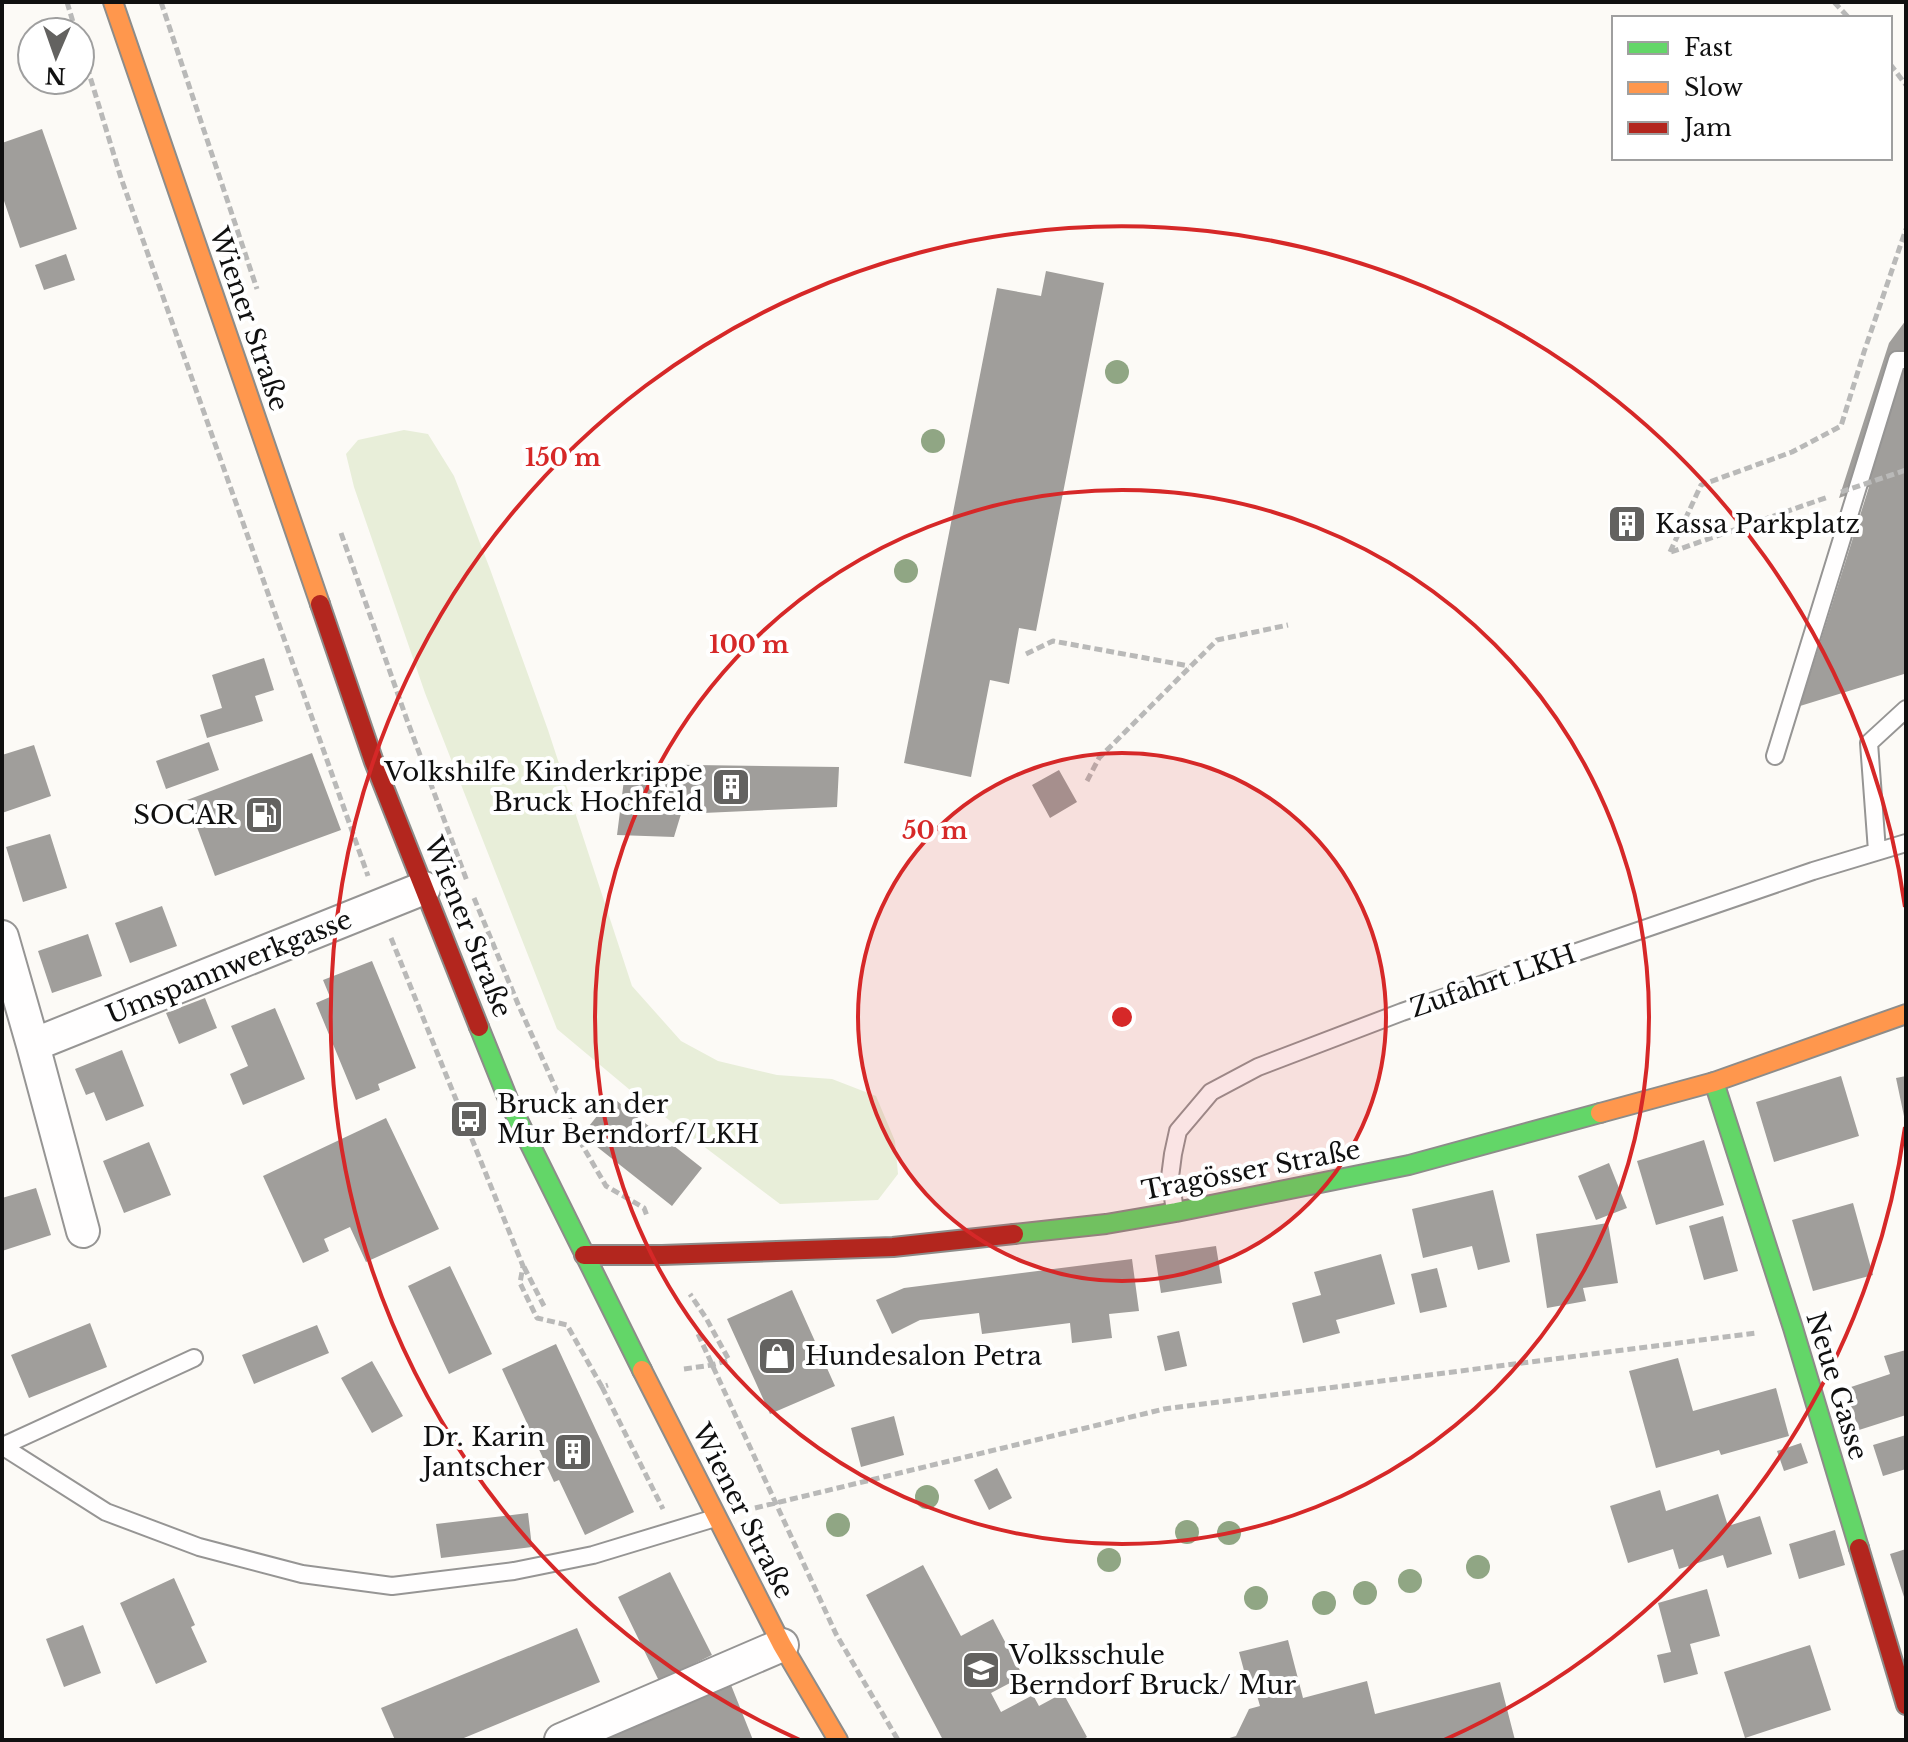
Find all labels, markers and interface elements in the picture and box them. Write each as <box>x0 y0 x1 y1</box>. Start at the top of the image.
north arrow <box>16 16 96 96</box>
legend <box>1612 16 1892 160</box>
text: Fast <box>1684 33 1732 62</box>
text: N <box>44 62 66 89</box>
text: Slow <box>1684 73 1743 102</box>
text: Jam <box>1681 113 1732 142</box>
street label: Wiener Straße <box>202 222 295 415</box>
text: 150 m <box>525 443 601 472</box>
building icon: Kassa Parkplatz <box>1606 503 1648 545</box>
place label: Kassa Parkplatz <box>1655 508 1860 540</box>
text: 100 m <box>709 630 789 659</box>
place label: Volkshilfe Kinderkrippe Bruck Hochfeld <box>383 756 703 818</box>
building icon: Volkshilfe Kinderkrippe Bruck Hochfeld <box>710 766 752 808</box>
fuel station icon: SOCAR <box>243 794 285 836</box>
place label: SOCAR <box>133 799 238 831</box>
text: 50 m <box>902 816 968 845</box>
street label: Wiener Straße <box>417 831 519 1022</box>
street label: Umspannwerkgasse <box>102 903 356 1031</box>
street label: Zufahrt LKH <box>1406 938 1580 1024</box>
centre of rings <box>1108 1003 1136 1031</box>
place label: Bruck an der Mur Berndorf/LKH <box>497 1088 759 1150</box>
bus stop icon: Bruck an der Mur Berndorf/LKH <box>448 1098 490 1140</box>
street label: Tragösser Straße <box>1139 1133 1363 1207</box>
street label: Neue Gasse <box>1799 1308 1875 1464</box>
shop icon: Hundesalon Petra <box>756 1335 798 1377</box>
place label: Hundesalon Petra <box>805 1340 1043 1372</box>
street label: Wiener Straße <box>685 1417 801 1604</box>
place label: Dr. Karin Jantscher <box>420 1421 546 1483</box>
building icon: Dr. Karin Jantscher <box>552 1431 594 1473</box>
place label: Volksschule Berndorf Bruck/ Mur <box>1008 1639 1297 1701</box>
school or university icon: Volksschule Berndorf Bruck/ Mur <box>960 1649 1002 1691</box>

